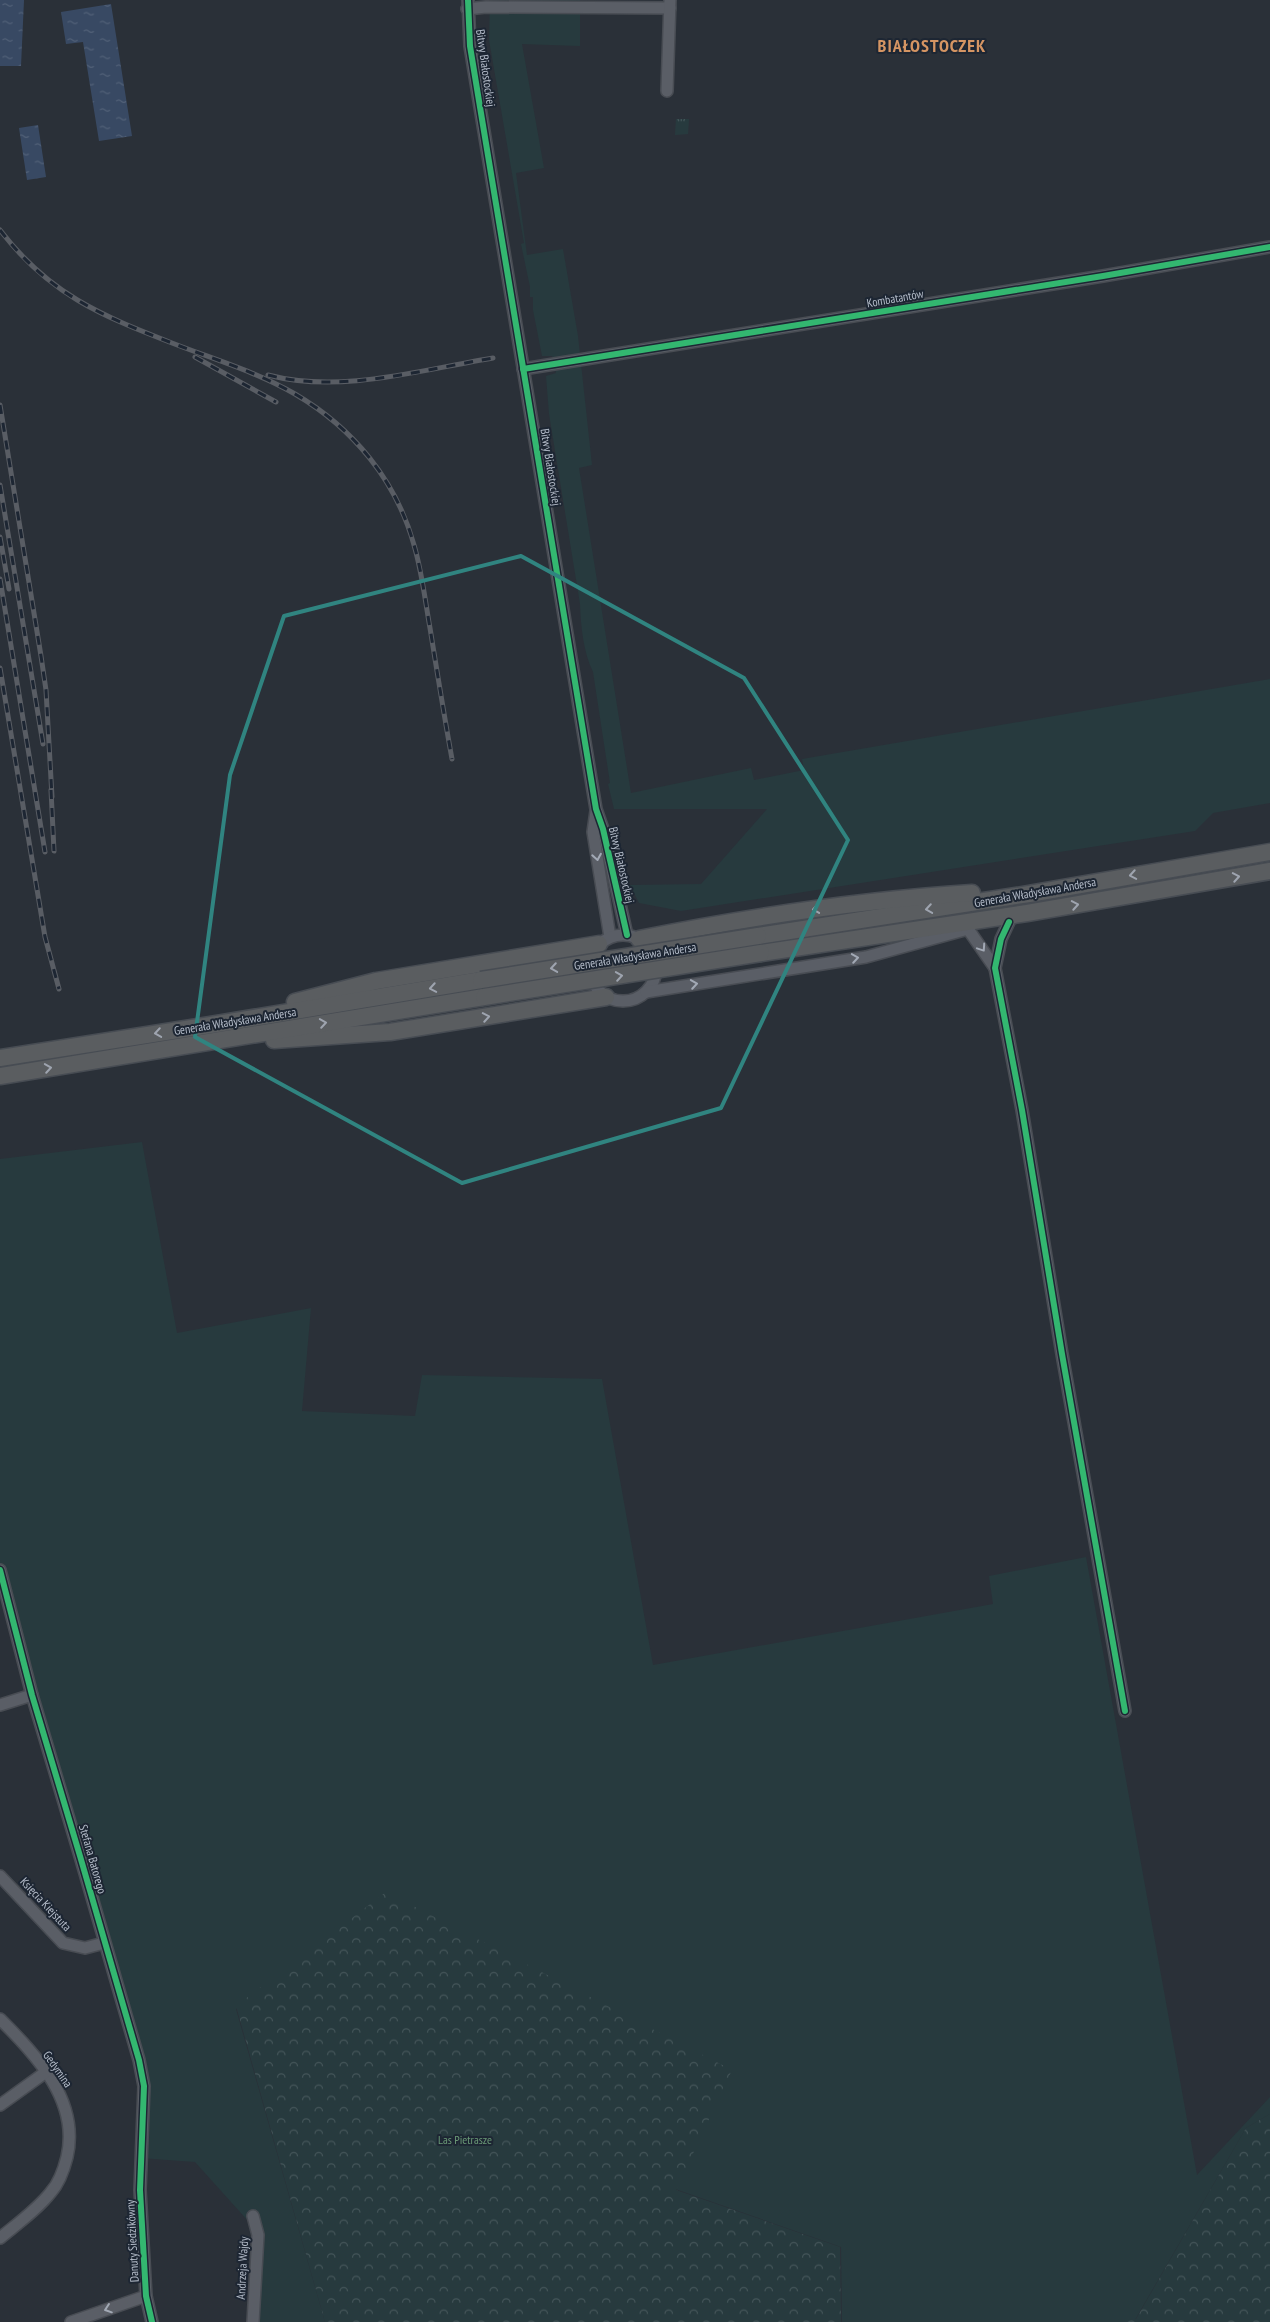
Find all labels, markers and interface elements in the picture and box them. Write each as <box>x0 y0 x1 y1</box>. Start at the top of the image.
street label: Bitwy Białostockiej <box>473 28 499 108</box>
district label: BIAŁOSTOCZEK <box>878 34 986 57</box>
street label: Kombatantów <box>866 285 925 310</box>
street label: Bitwy Białostockiej <box>537 427 565 507</box>
street label: Bitwy Białostockiej <box>606 825 638 905</box>
one-way arrow <box>592 853 602 862</box>
one-way arrow <box>1129 869 1138 880</box>
one-way arrow <box>1231 873 1240 883</box>
street label: Generała Władysława Andersa <box>973 874 1097 910</box>
one-way arrow <box>1071 901 1080 911</box>
one-way arrow <box>812 904 820 914</box>
one-way arrow <box>925 904 934 914</box>
street label: Generała Władysława Andersa <box>573 939 697 973</box>
one-way arrow <box>976 943 985 952</box>
one-way arrow <box>850 954 859 964</box>
one-way arrow <box>550 963 559 973</box>
one-way arrow <box>615 971 623 981</box>
one-way arrow <box>691 979 699 990</box>
one-way arrow <box>428 983 437 993</box>
street label: Generała Władysława Andersa <box>173 1004 297 1038</box>
one-way arrow <box>482 1013 491 1023</box>
one-way arrow <box>318 1018 327 1028</box>
one-way arrow <box>154 1028 162 1038</box>
one-way arrow <box>45 1063 53 1074</box>
street label: Stefana Batorego <box>76 1823 110 1895</box>
street label: Księcia Kiejstuta <box>17 1874 75 1934</box>
street label: Gedymina <box>40 2048 76 2090</box>
park label: Las Pietrasze <box>438 2132 492 2147</box>
street label: Danuty Siedzikówny <box>122 2199 142 2283</box>
street label: Andrzeja Wajdy <box>233 2236 251 2300</box>
one-way arrow <box>105 2303 113 2313</box>

